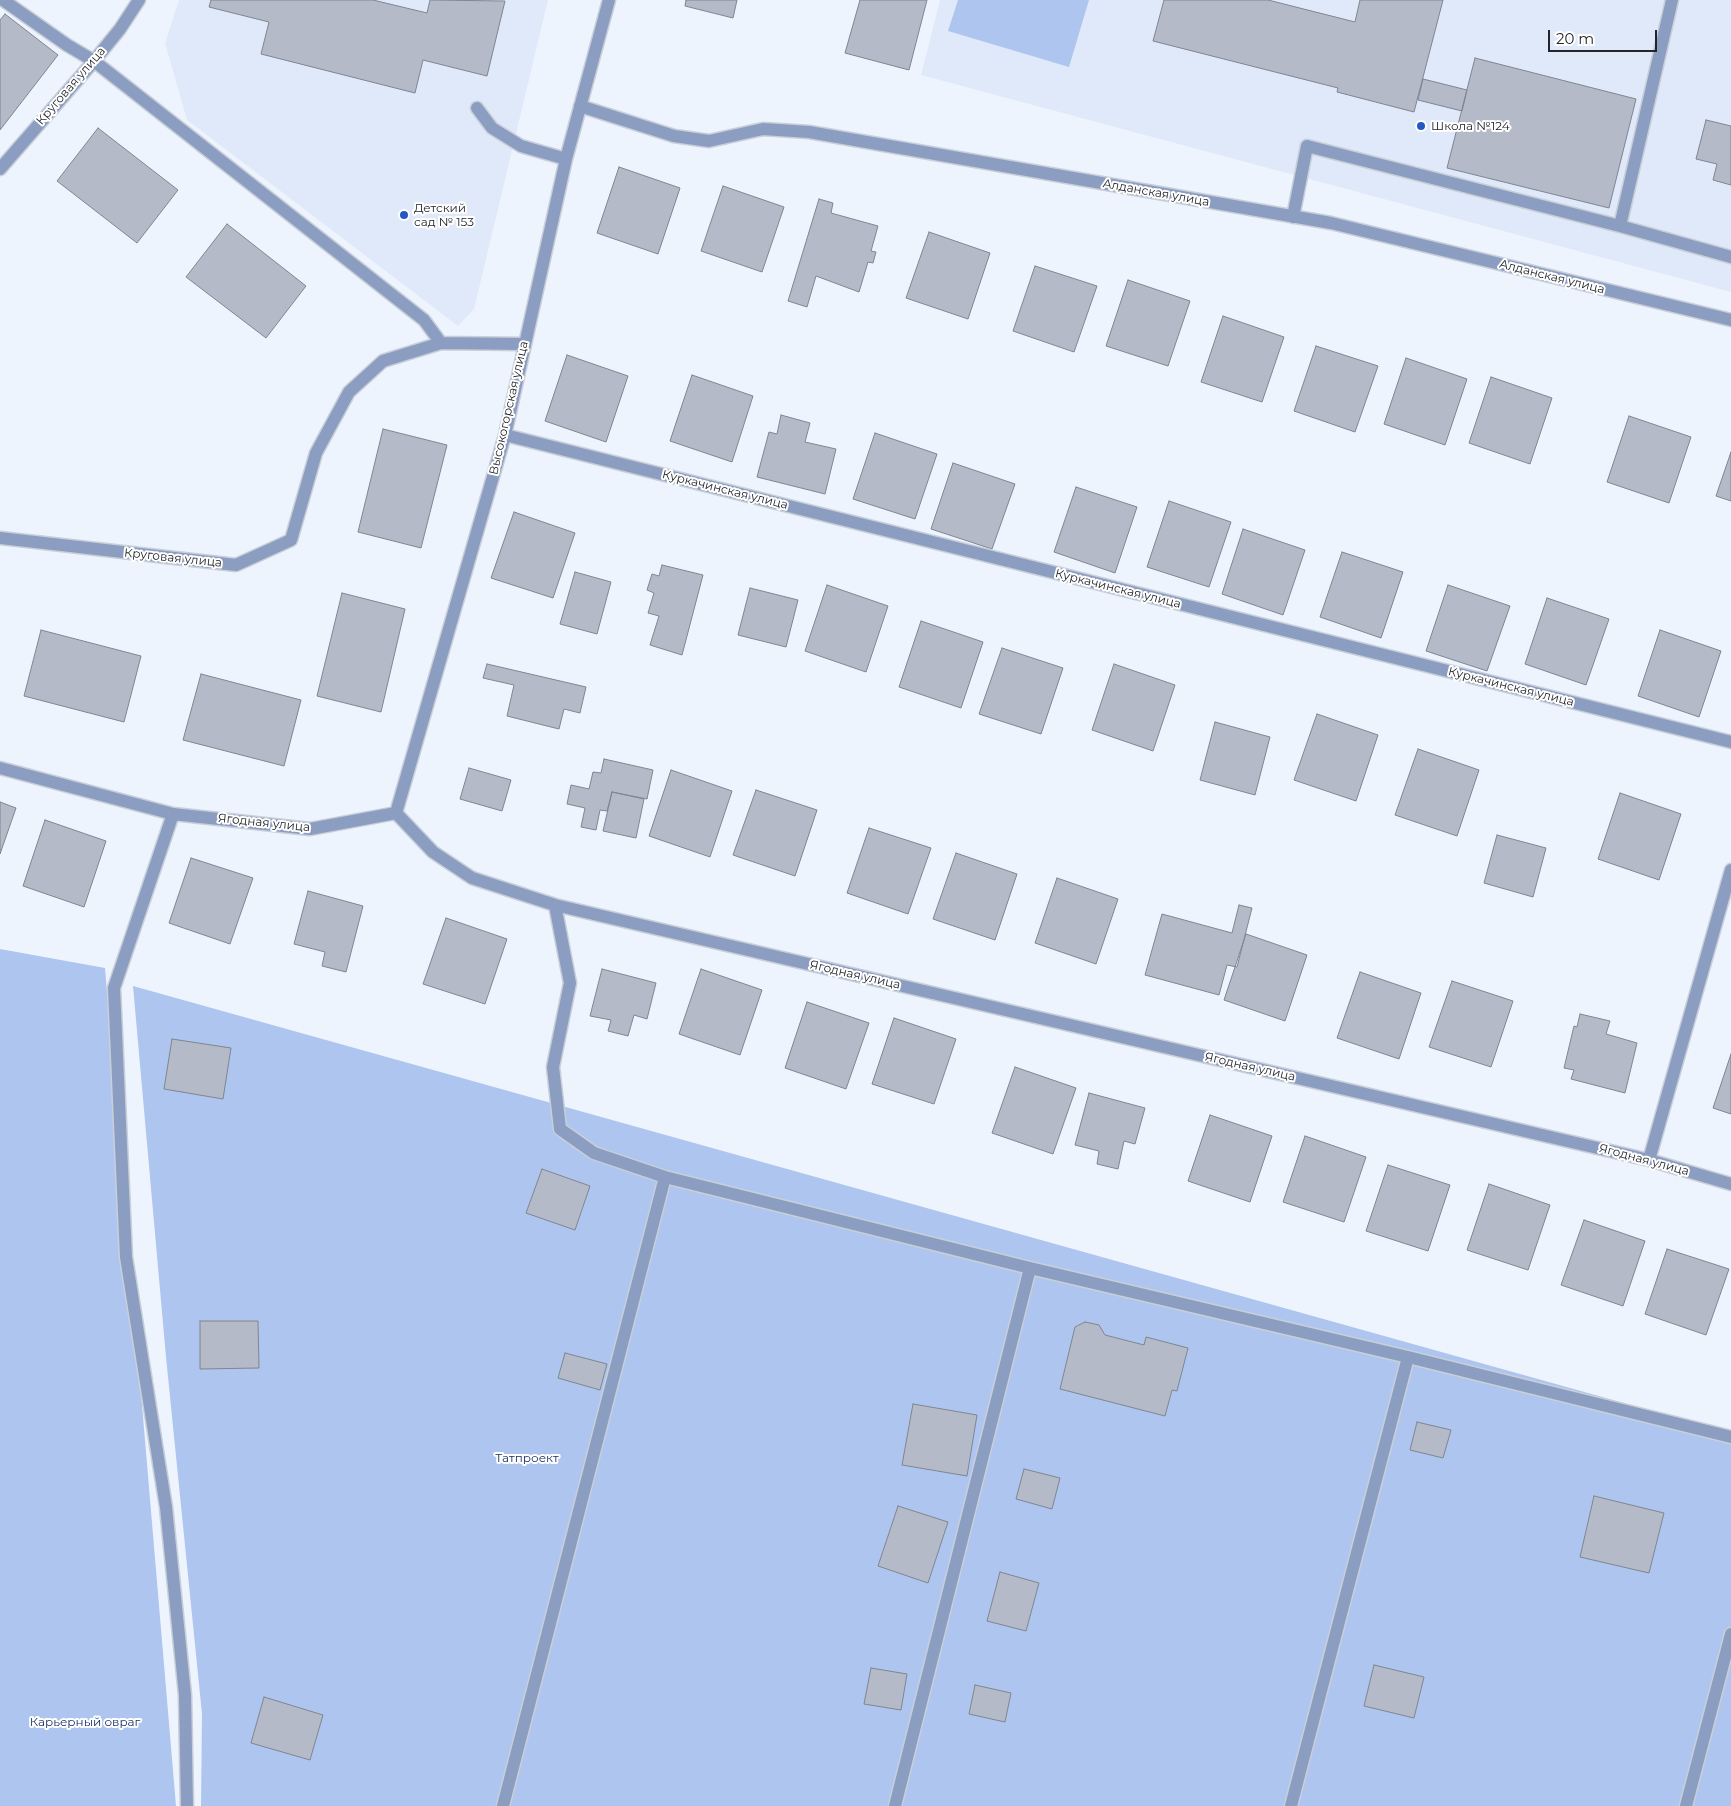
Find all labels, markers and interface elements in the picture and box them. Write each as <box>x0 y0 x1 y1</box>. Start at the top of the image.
scale bar <box>1551 20 1660 52</box>
text: 20 m <box>1556 29 1594 48</box>
street label: Круговая улица <box>33 44 109 128</box>
place label: Школа №124 <box>1431 119 1510 133</box>
marker: Школа №124 <box>1415 120 1427 132</box>
street label: Алданская улица <box>1102 177 1210 209</box>
place label: Детский сад № 153 <box>414 201 474 229</box>
marker: Детский сад № 153 <box>398 209 410 221</box>
street label: Алданская улица <box>1498 257 1606 297</box>
street label: Высокогорская улица <box>487 340 531 476</box>
street label: Куркачинская улица <box>661 467 789 513</box>
street label: Круговая улица <box>123 546 223 570</box>
street label: Куркачинская улица <box>1054 566 1182 612</box>
street label: Куркачинская улица <box>1447 664 1575 710</box>
street label: Ягодная улица <box>217 811 311 835</box>
street label: Ягодная улица <box>808 958 902 992</box>
street label: Ягодная улица <box>1203 1050 1297 1084</box>
street label: Ягодная улица <box>1597 1141 1691 1179</box>
park label: Татпроект <box>495 1451 559 1465</box>
park label: Карьерный овраг <box>30 1715 140 1729</box>

